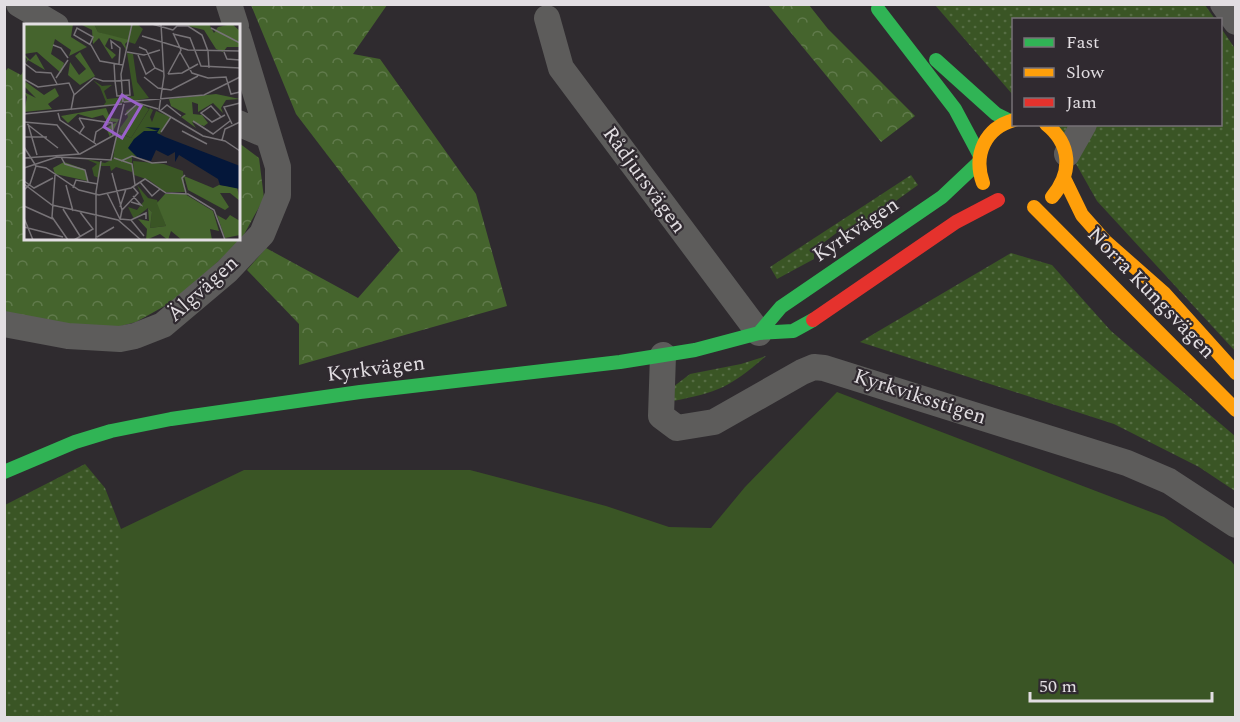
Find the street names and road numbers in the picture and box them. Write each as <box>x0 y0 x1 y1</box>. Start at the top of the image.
street label: Rådjursvägen <box>594 120 694 240</box>
street label: Kyrkvägen <box>806 189 906 271</box>
street label: Norra Kungsvägen <box>1079 220 1223 366</box>
street label: Älgvägen <box>160 248 246 330</box>
street label: Kyrkvägen <box>325 347 427 391</box>
street label: Kyrkviksstigen <box>849 360 991 434</box>

